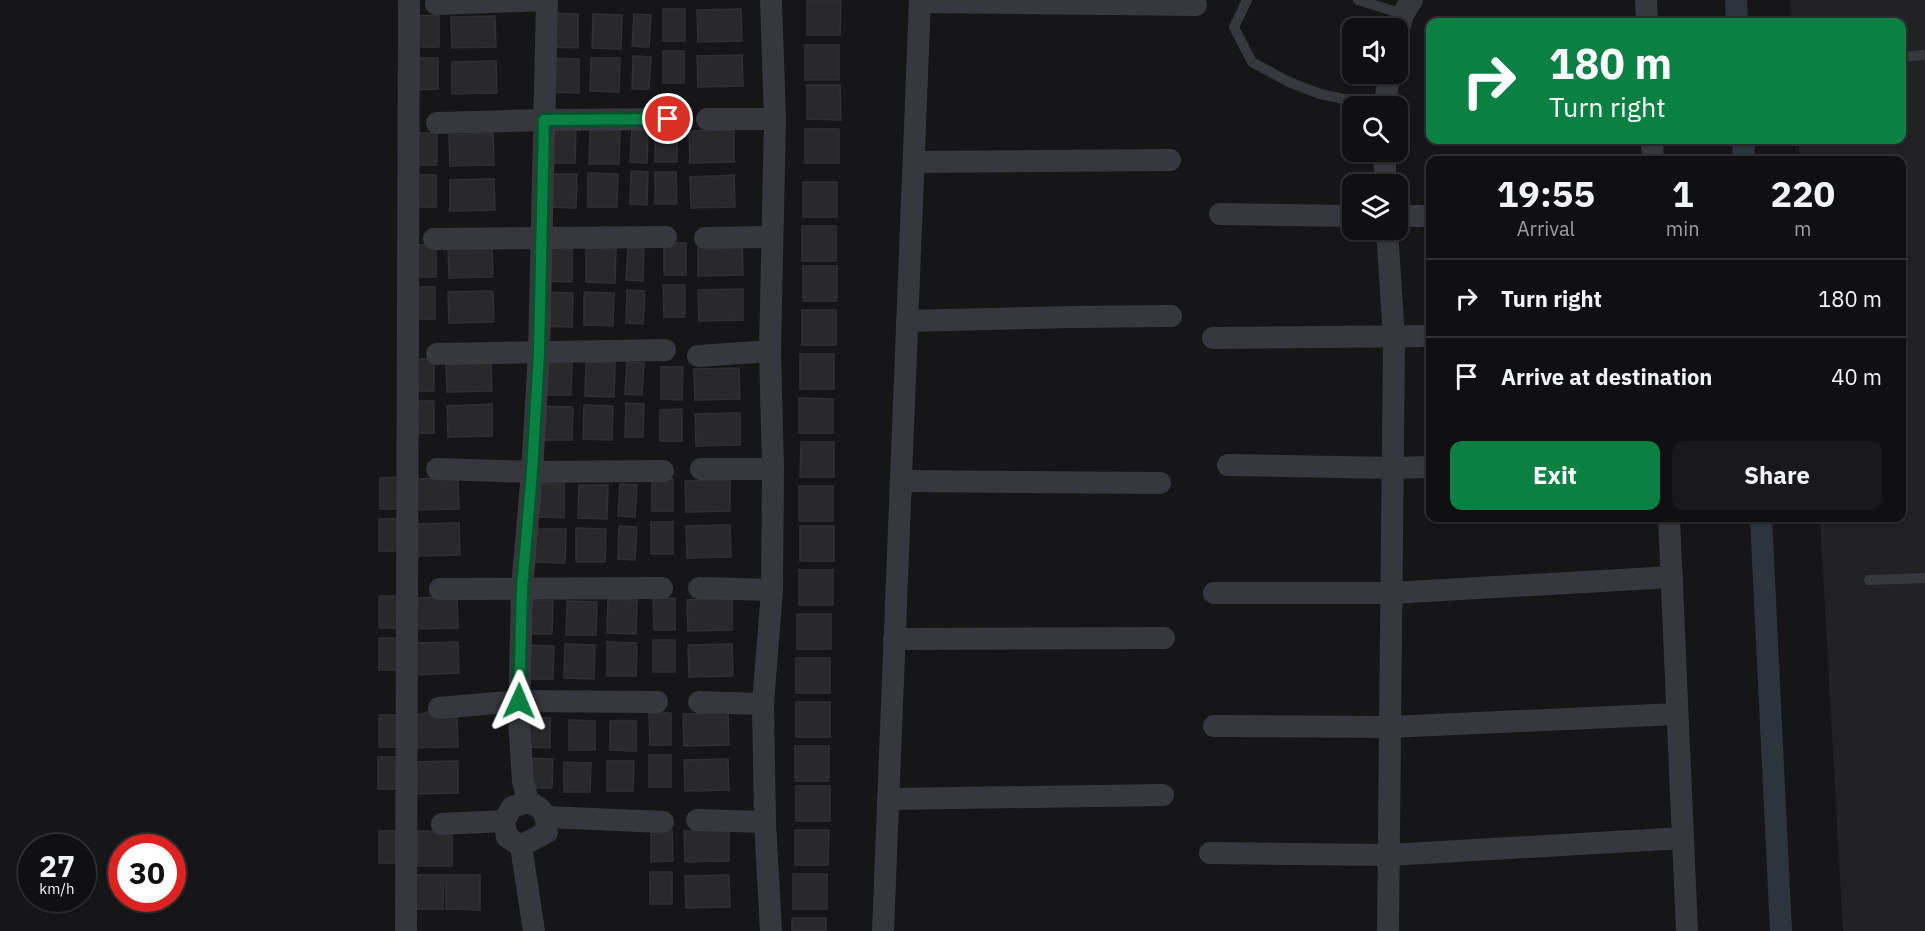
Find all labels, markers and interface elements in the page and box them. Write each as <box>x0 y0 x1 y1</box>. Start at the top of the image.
map controls <box>1342 18 1408 240</box>
button: sound <box>1342 18 1408 84</box>
text: 180 m <box>1549 36 1672 91</box>
icon: right <box>1450 42 1528 120</box>
text: Turn right <box>1549 89 1666 124</box>
pin <box>642 93 693 144</box>
button: search <box>1342 96 1408 162</box>
icon: arrive <box>651 102 684 135</box>
text: 19:55 <box>1497 170 1595 217</box>
text: 1 <box>1672 170 1694 217</box>
text: 220 <box>1770 170 1835 217</box>
button: layers <box>1342 174 1408 240</box>
text: Arrival <box>1517 215 1575 242</box>
text: min <box>1666 215 1700 242</box>
text: m <box>1794 215 1812 242</box>
icon: right <box>1450 282 1483 315</box>
text: Turn right <box>1501 284 1602 313</box>
text: 180 m <box>1818 284 1882 313</box>
icon: arrive <box>1450 360 1483 393</box>
text: Arrive at destination <box>1501 362 1712 391</box>
text: 40 m <box>1831 362 1882 391</box>
button: Exit <box>1450 441 1660 510</box>
button: Share <box>1672 441 1882 510</box>
position arrow <box>487 669 551 733</box>
speed limit sign: 30 <box>108 834 186 912</box>
text: 27 <box>39 846 75 885</box>
text: km/h <box>39 879 75 898</box>

